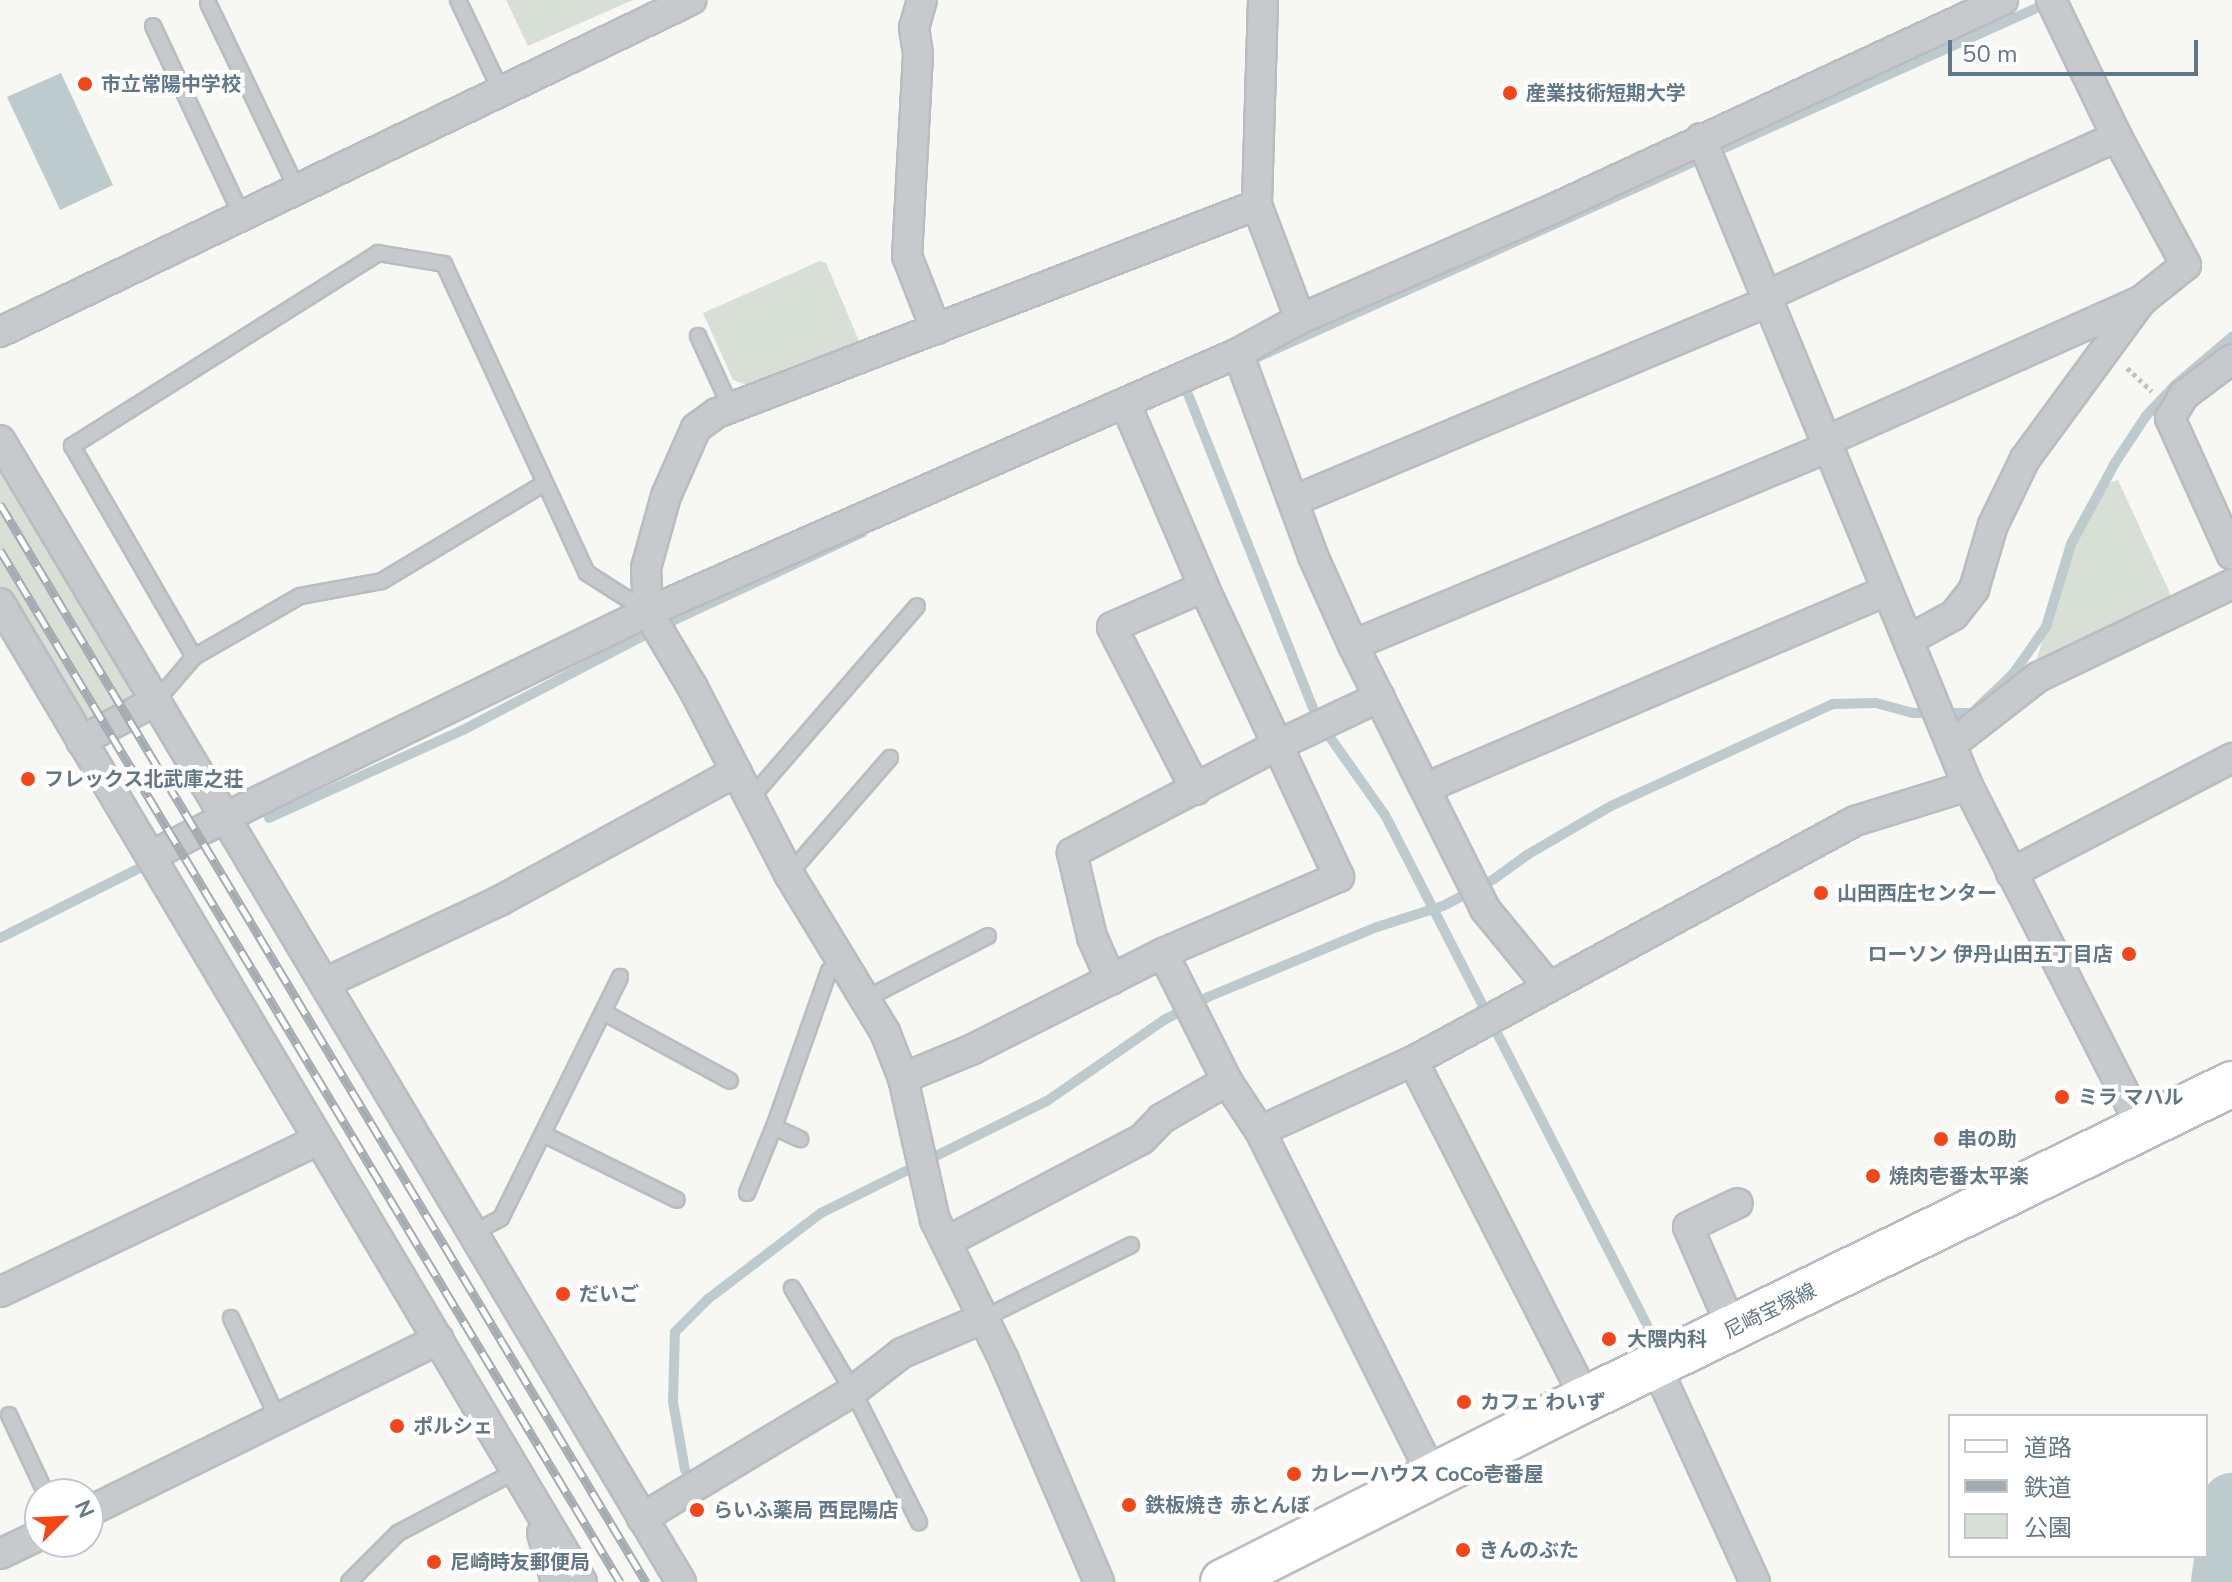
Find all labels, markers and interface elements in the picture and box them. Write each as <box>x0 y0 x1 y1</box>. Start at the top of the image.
scale bar <box>1952 24 2202 74</box>
text: 50 m <box>1962 38 2018 70</box>
place label: 市立常陽中学校 <box>101 72 241 96</box>
marker: 市立常陽中学校 <box>76 75 94 93</box>
place label: 産業技術短期大学 <box>1526 81 1686 105</box>
marker: 産業技術短期大学 <box>1501 84 1519 102</box>
place label: フレックス北武庫之荘 <box>44 767 244 791</box>
marker: フレックス北武庫之荘 <box>19 770 37 788</box>
place label: 山田西庄センター <box>1837 881 1997 905</box>
marker: 山田西庄センター <box>1812 884 1830 902</box>
place label: ローソン 伊丹山田五丁目店 <box>1868 942 2113 966</box>
marker: ローソン 伊丹山田五丁目店 <box>2120 945 2138 963</box>
place label: ミラ マハル <box>2078 1085 2183 1109</box>
marker: ミラ マハル <box>2053 1088 2071 1106</box>
place label: 串の助 <box>1957 1127 2017 1151</box>
marker: 串の助 <box>1932 1130 1950 1148</box>
place label: 焼肉壱番太平楽 <box>1889 1164 2029 1188</box>
marker: 焼肉壱番太平楽 <box>1864 1167 1882 1185</box>
street label: 尼崎宝塚線 <box>1720 1278 1820 1344</box>
place label: だいご <box>579 1282 639 1306</box>
marker: だいご <box>554 1285 572 1303</box>
place label: 大隈内科 <box>1627 1327 1707 1351</box>
marker: 大隈内科 <box>1598 1328 1620 1350</box>
place label: カフェ わいず <box>1480 1390 1605 1414</box>
marker: カフェ わいず <box>1455 1393 1473 1411</box>
place label: ポルシェ <box>413 1414 493 1438</box>
legend <box>1948 1414 2208 1558</box>
marker: ポルシェ <box>388 1417 406 1435</box>
text: 道路 <box>2024 1432 2072 1464</box>
place label: カレーハウス CoCo壱番屋 <box>1310 1462 1544 1486</box>
marker: カレーハウス CoCo壱番屋 <box>1285 1465 1303 1483</box>
text: 鉄道 <box>2024 1472 2072 1504</box>
north arrow <box>24 1478 104 1558</box>
place label: 鉄板焼き 赤とんぼ <box>1145 1493 1310 1517</box>
text: N <box>67 1495 101 1523</box>
marker: 鉄板焼き 赤とんぼ <box>1120 1496 1138 1514</box>
place label: らいふ薬局 西昆陽店 <box>713 1498 898 1522</box>
marker: らいふ薬局 西昆陽店 <box>688 1501 706 1519</box>
text: 公園 <box>2024 1512 2072 1544</box>
place label: きんのぶた <box>1479 1538 1579 1562</box>
marker: きんのぶた <box>1454 1541 1472 1559</box>
place label: 尼崎時友郵便局 <box>450 1550 590 1574</box>
marker: 尼崎時友郵便局 <box>425 1553 443 1571</box>

